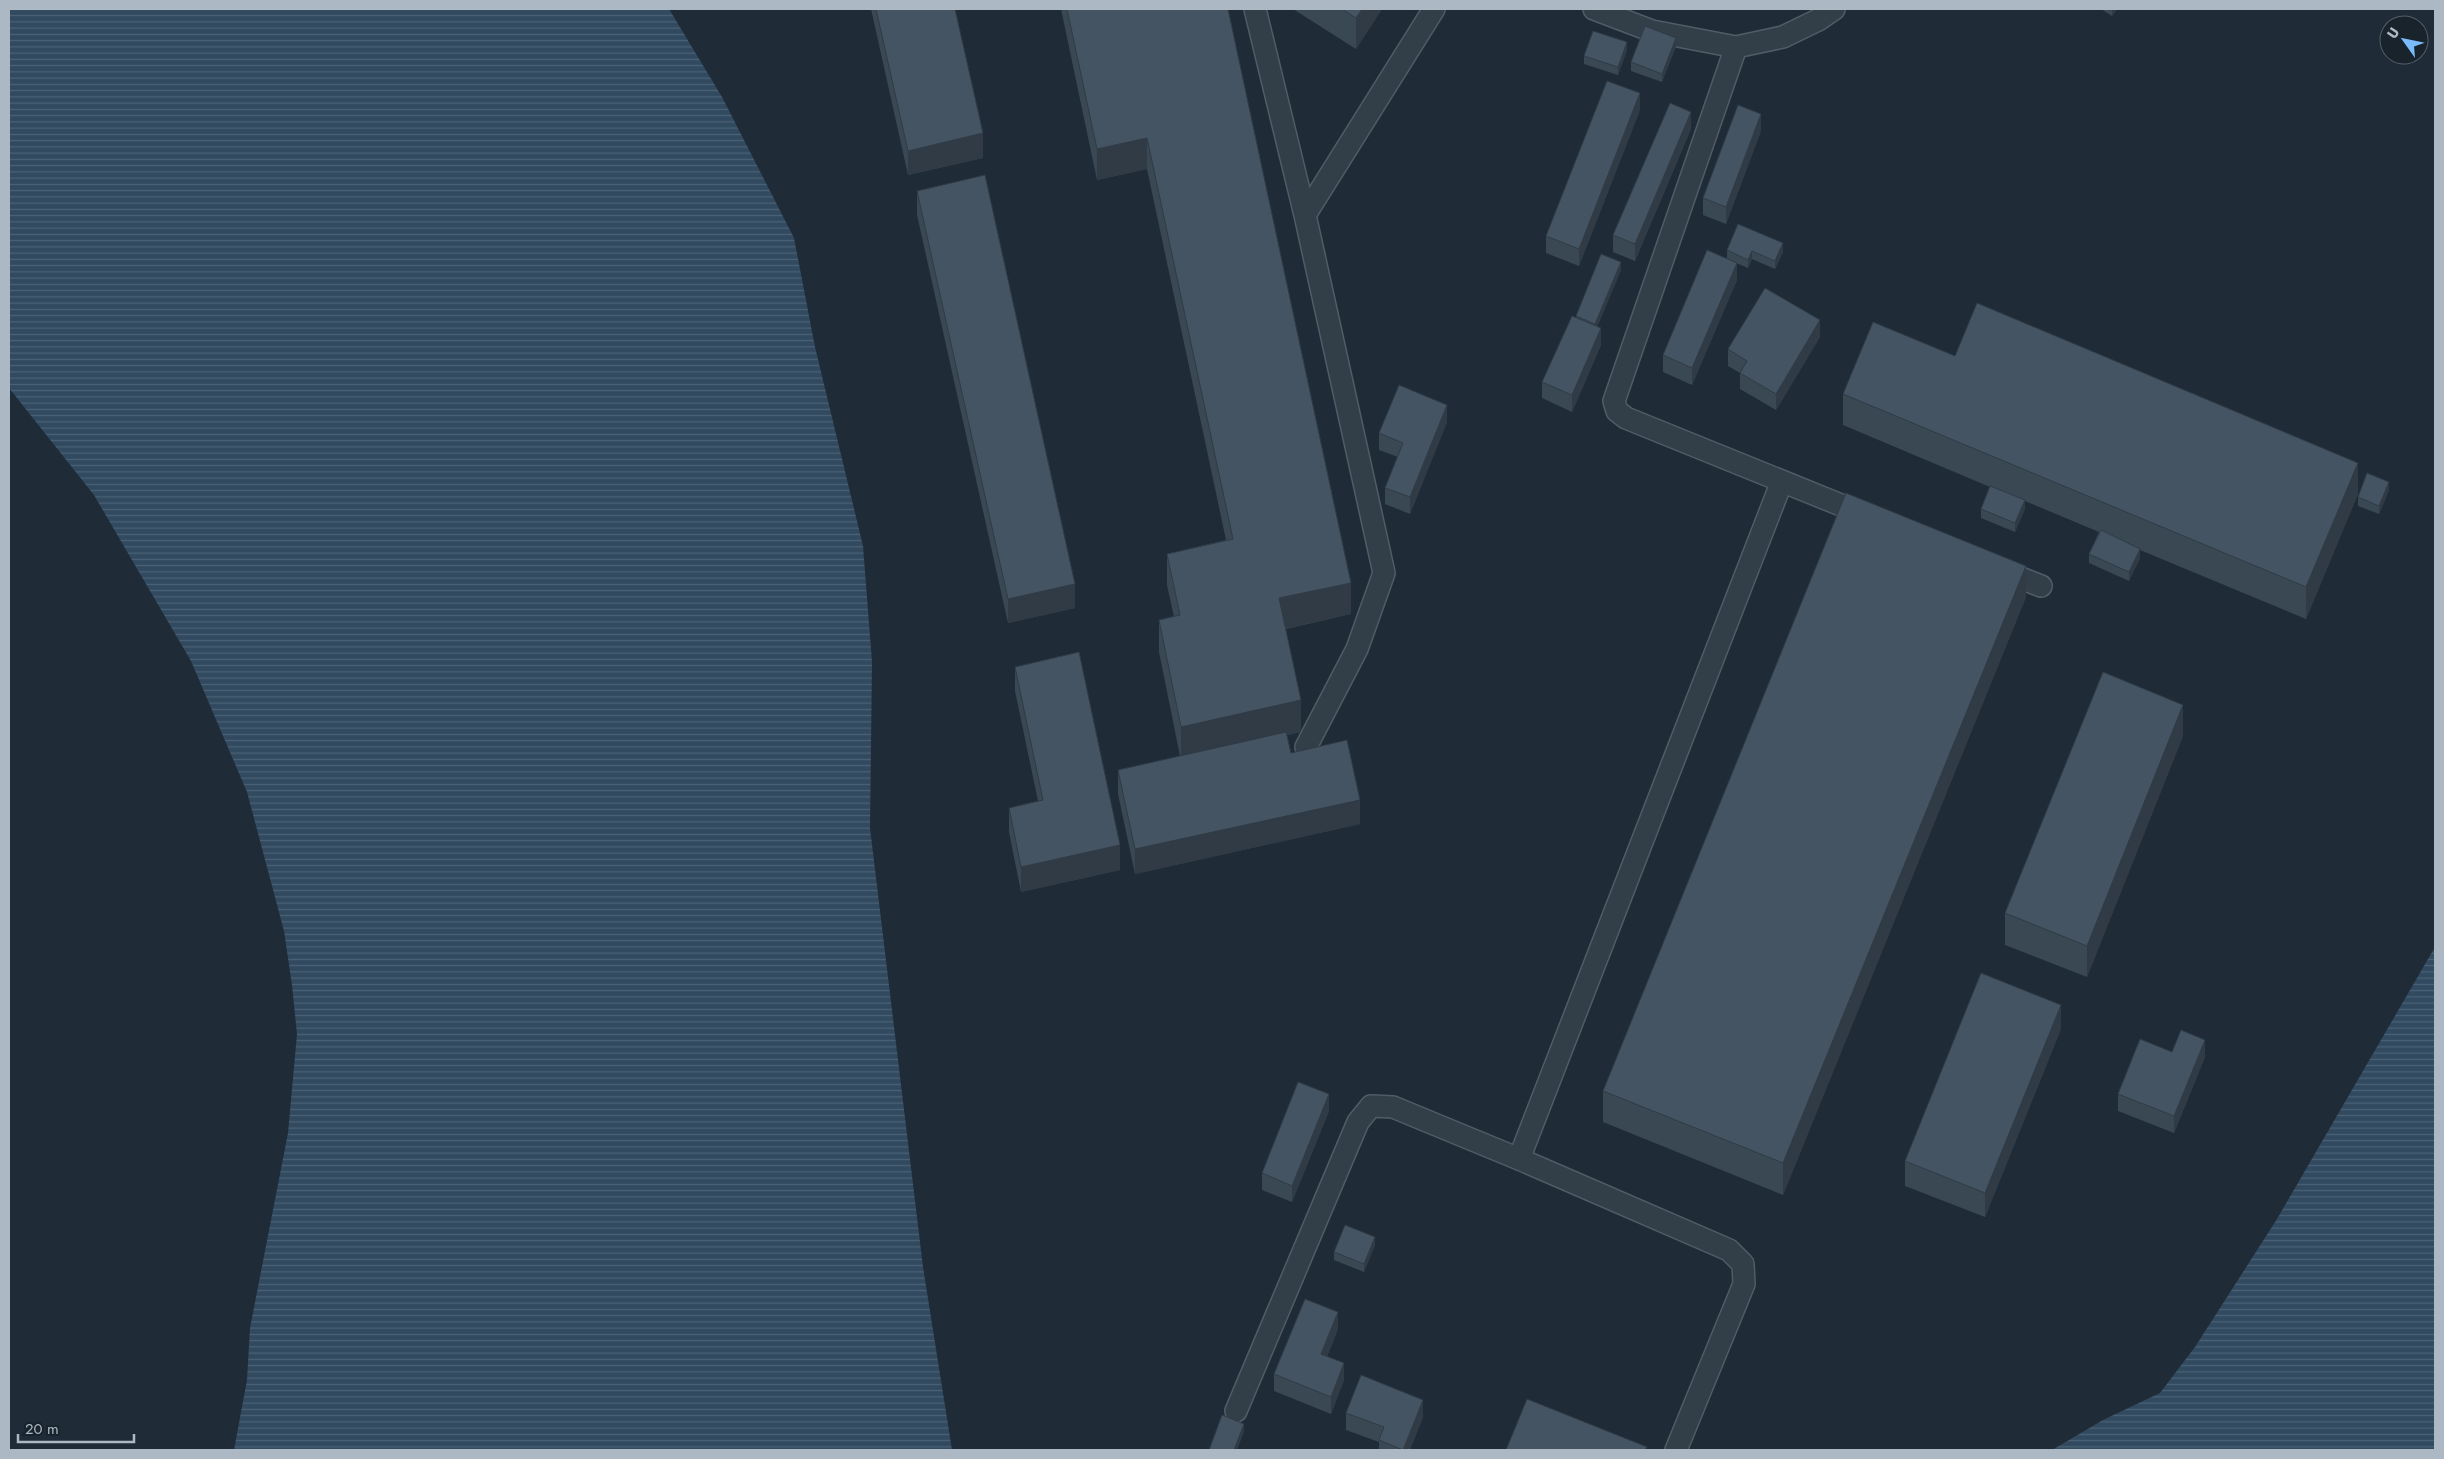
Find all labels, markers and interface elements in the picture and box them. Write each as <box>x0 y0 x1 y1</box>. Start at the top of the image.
north arrow <box>2379 15 2429 65</box>
text: U <box>2382 23 2404 42</box>
scale bar <box>18 1412 134 1444</box>
text: 20 m <box>25 1418 59 1440</box>

